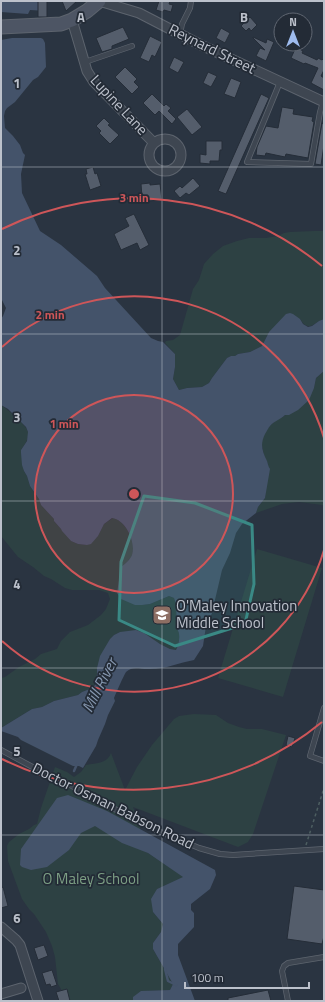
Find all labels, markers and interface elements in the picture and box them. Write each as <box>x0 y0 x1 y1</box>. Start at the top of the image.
text: A <box>77 7 85 27</box>
text: B <box>240 7 248 27</box>
north arrow <box>273 12 313 52</box>
text: N <box>289 14 297 30</box>
street label: Reynard Street <box>165 18 260 80</box>
street label: Lupine Lane <box>85 69 154 140</box>
text: 1 <box>13 73 21 93</box>
text: 3 min <box>119 188 149 207</box>
text: 2 <box>13 240 21 260</box>
text: 2 min <box>35 305 65 324</box>
text: 3 <box>13 407 21 427</box>
text: 1 min <box>49 414 79 433</box>
centre of rings <box>127 487 141 501</box>
text: 4 <box>13 574 21 594</box>
place label: O'Maley Innovation Middle School <box>176 594 297 634</box>
school or university icon: O'Maley Innovation Middle School <box>151 604 173 626</box>
water label: Mill River <box>75 652 124 716</box>
text: 5 <box>13 741 21 761</box>
street label: Doctor Osman Babson Road <box>28 756 198 855</box>
park label: O Maley School <box>43 867 139 890</box>
text: 6 <box>13 908 21 928</box>
scale bar <box>185 964 309 990</box>
text: 100 m <box>191 968 224 987</box>

